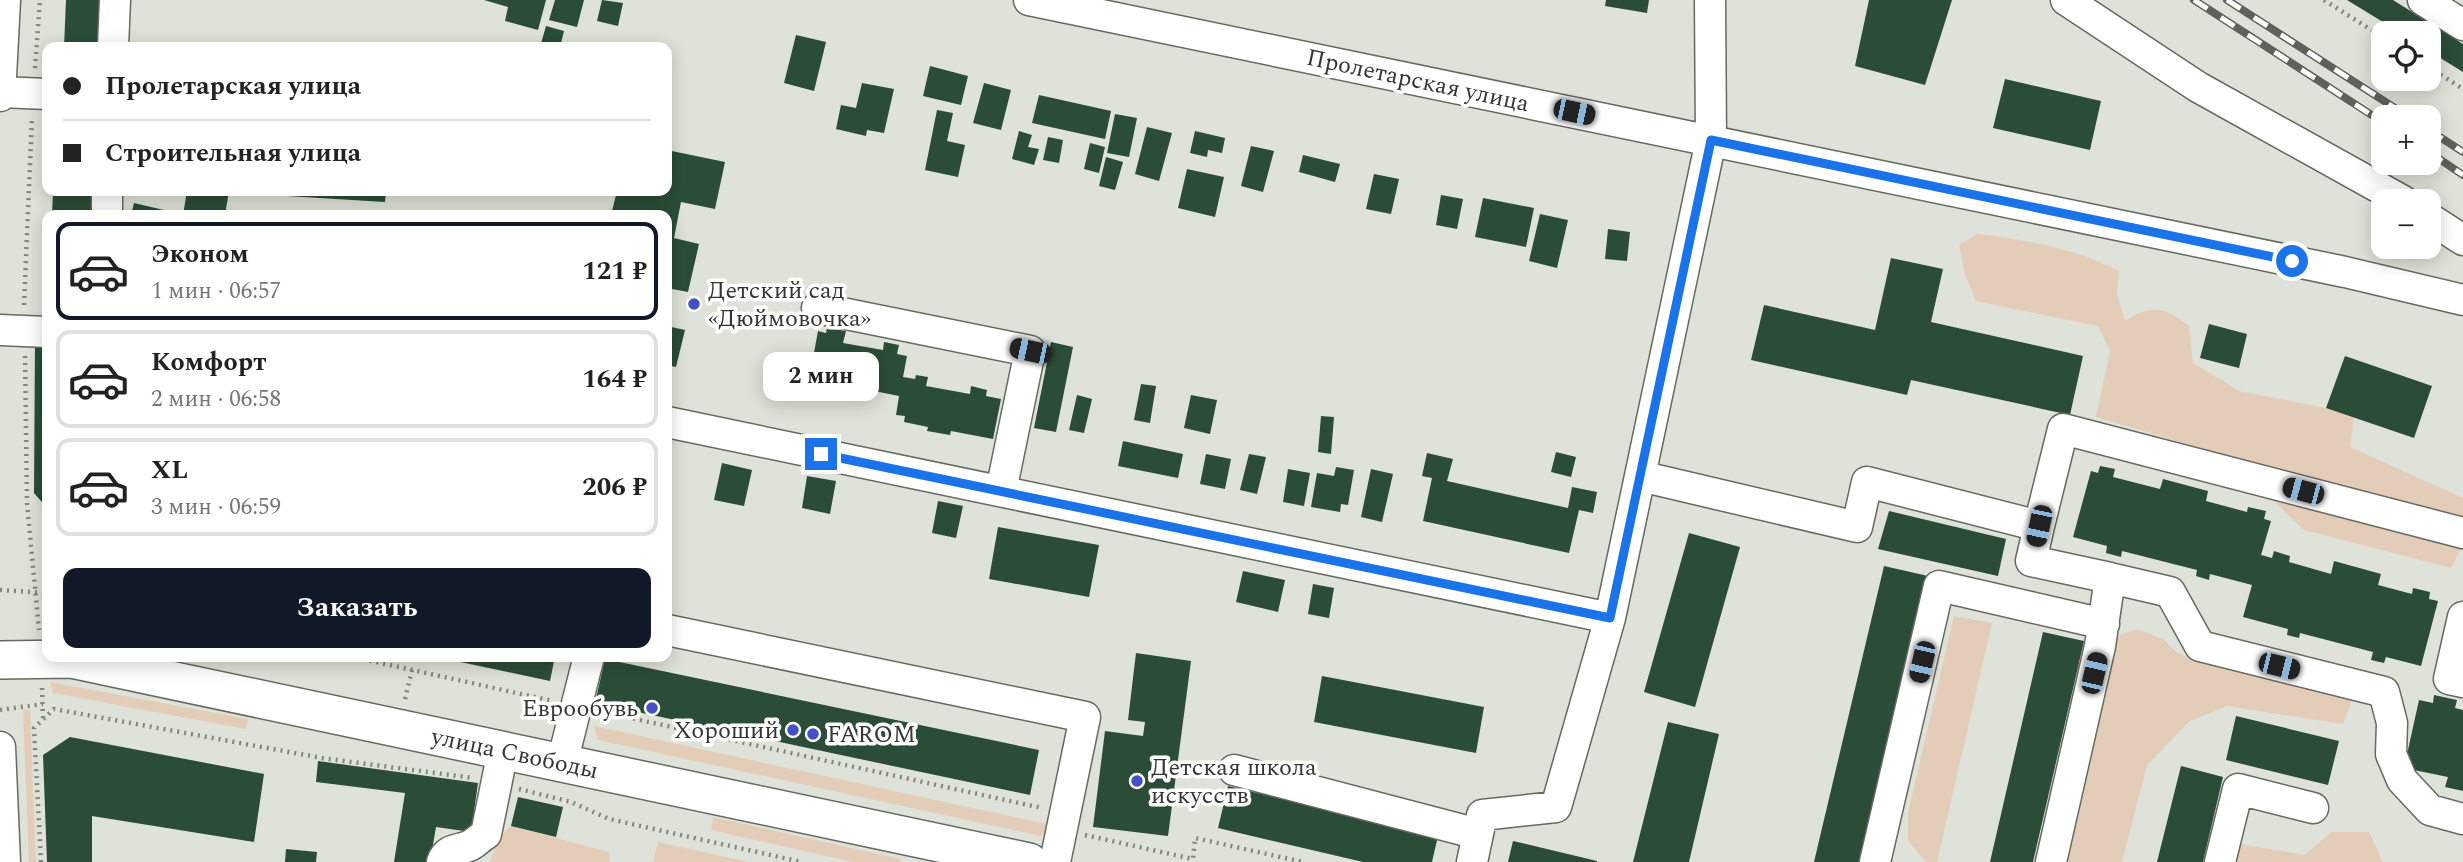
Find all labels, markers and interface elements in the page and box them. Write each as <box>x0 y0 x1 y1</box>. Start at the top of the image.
map controls <box>2371 21 2441 259</box>
button: locate <box>2371 21 2441 91</box>
street label: Пролетарская улица <box>1303 40 1533 122</box>
text: Пролетарская улица <box>105 66 361 106</box>
car <box>1552 97 1597 127</box>
button: + <box>2371 105 2441 175</box>
text: Строительная улица <box>105 133 361 173</box>
button: − <box>2371 189 2441 259</box>
text: Эконом <box>151 234 249 274</box>
icon: car <box>67 240 130 303</box>
route start <box>2276 245 2308 277</box>
text: 121 ₽ <box>582 251 647 291</box>
place label: Детский сад «Дюймовочка» <box>708 273 871 337</box>
text: 1 мин · 06:57 <box>151 274 281 309</box>
marker: Детский сад «Дюймовочка» <box>686 296 702 312</box>
car <box>1008 336 1053 366</box>
text: Комфорт <box>151 342 266 382</box>
icon: car <box>67 348 130 411</box>
callout: 2 мин <box>763 352 879 402</box>
text: 164 ₽ <box>582 359 647 399</box>
text: 2 мин <box>789 359 853 394</box>
text: 2 мин · 06:58 <box>151 382 281 417</box>
route end <box>805 438 837 470</box>
text: XL <box>151 450 188 490</box>
icon: car <box>67 456 130 519</box>
text: 206 ₽ <box>582 467 647 507</box>
car <box>2280 475 2327 507</box>
text: 3 мин · 06:59 <box>151 490 281 525</box>
car <box>2025 503 2054 549</box>
button: Заказать <box>63 568 651 648</box>
car <box>1908 639 1937 685</box>
car <box>2080 650 2109 696</box>
car <box>2257 651 2302 681</box>
place label: Еврообувь <box>522 691 638 727</box>
marker: Еврообувь <box>644 700 660 716</box>
place label: Хороший <box>674 713 779 749</box>
place label: FAROM <box>827 717 916 753</box>
street label: улица Свободы <box>427 719 602 789</box>
marker: Хороший <box>785 722 801 738</box>
marker: FAROM <box>805 726 821 742</box>
place label: Детская школа искусств <box>1151 750 1317 814</box>
marker: Детская школа искусств <box>1129 773 1145 789</box>

